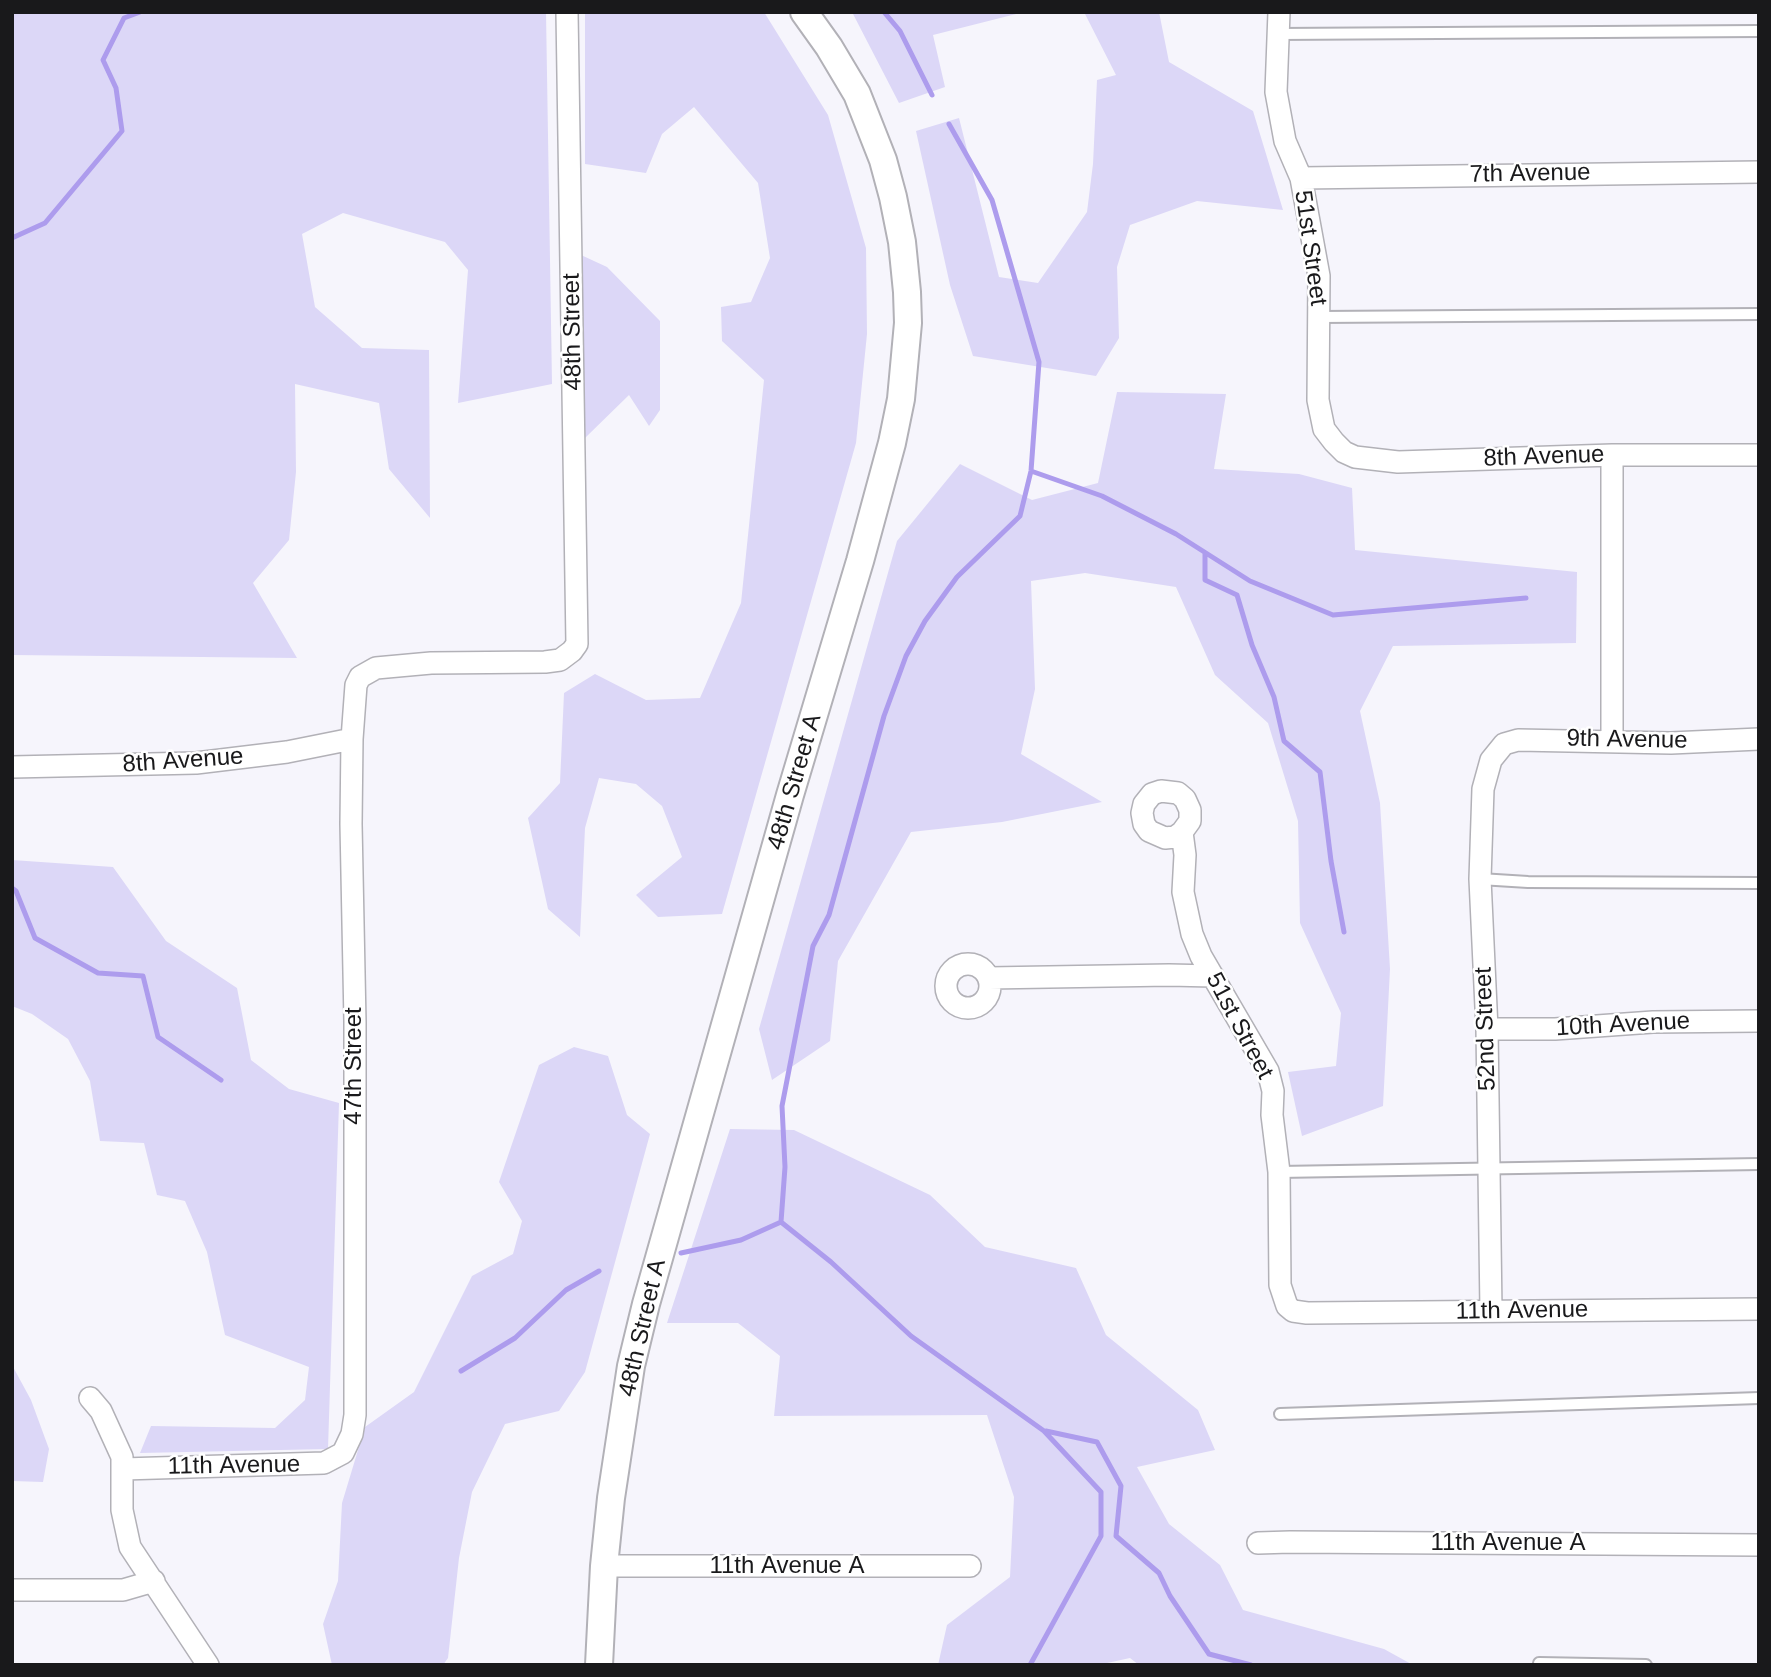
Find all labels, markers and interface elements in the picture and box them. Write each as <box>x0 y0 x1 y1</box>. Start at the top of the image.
street label: 7th Avenue <box>1469 159 1591 189</box>
street label: 51st Street <box>1288 189 1332 307</box>
street label: 48th Street <box>558 273 588 391</box>
street label: 8th Avenue <box>1483 440 1605 474</box>
street label: 48th Street A <box>762 711 828 853</box>
street label: 9th Avenue <box>1566 725 1688 755</box>
street label: 8th Avenue <box>122 742 244 780</box>
street label: 52nd Street <box>1469 966 1503 1092</box>
street label: 51st Street <box>1199 968 1279 1084</box>
street label: 47th Street <box>340 1007 368 1125</box>
street label: 10th Avenue <box>1555 1007 1691 1043</box>
street label: 48th Street A <box>613 1257 673 1399</box>
street label: 11th Avenue <box>1455 1295 1589 1327</box>
street label: 11th Avenue <box>167 1450 301 1482</box>
street label: 11th Avenue A <box>1430 1529 1586 1557</box>
street label: 11th Avenue A <box>709 1552 865 1580</box>

